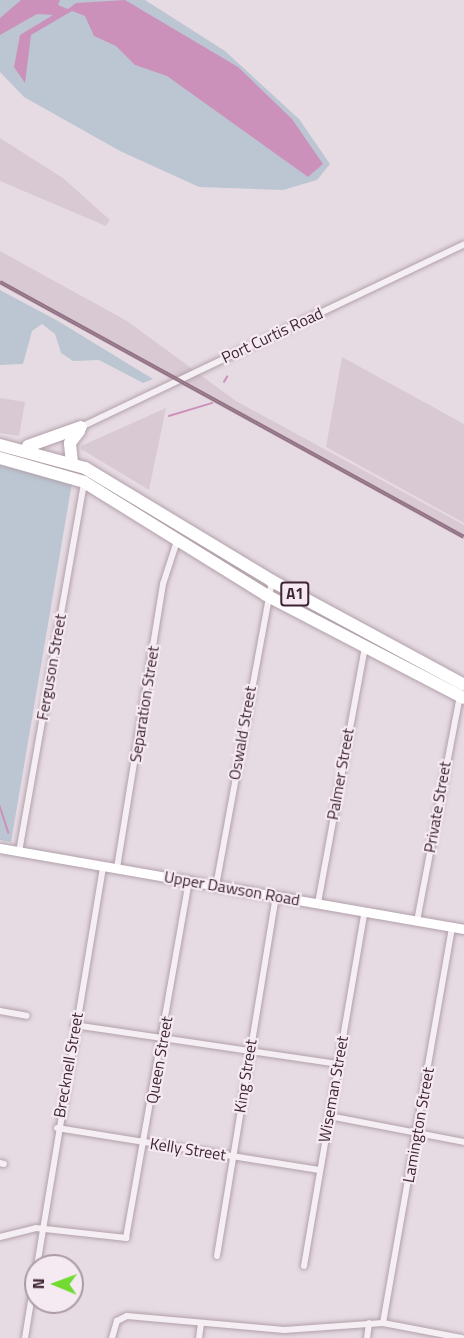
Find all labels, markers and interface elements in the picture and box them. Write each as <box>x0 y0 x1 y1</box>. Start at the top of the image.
street label: Port Curtis Road <box>218 303 326 367</box>
road number: A1 <box>280 582 310 606</box>
street label: Ferguson Street <box>32 612 70 722</box>
street label: Separation Street <box>125 644 163 764</box>
street label: Oswald Street <box>224 685 260 781</box>
street label: Palmer Street <box>322 727 358 821</box>
street label: Private Street <box>420 760 454 854</box>
street label: Upper Dawson Road <box>163 867 301 909</box>
street label: Brecknell Street <box>49 1011 87 1119</box>
street label: Queen Street <box>142 1015 176 1105</box>
street label: Wiseman Street <box>314 1034 352 1144</box>
street label: King Street <box>230 1038 260 1114</box>
street label: Lamington Street <box>398 1066 438 1184</box>
street label: Kelly Street <box>149 1134 227 1164</box>
north arrow <box>24 1254 84 1314</box>
text: N <box>26 1278 50 1289</box>

